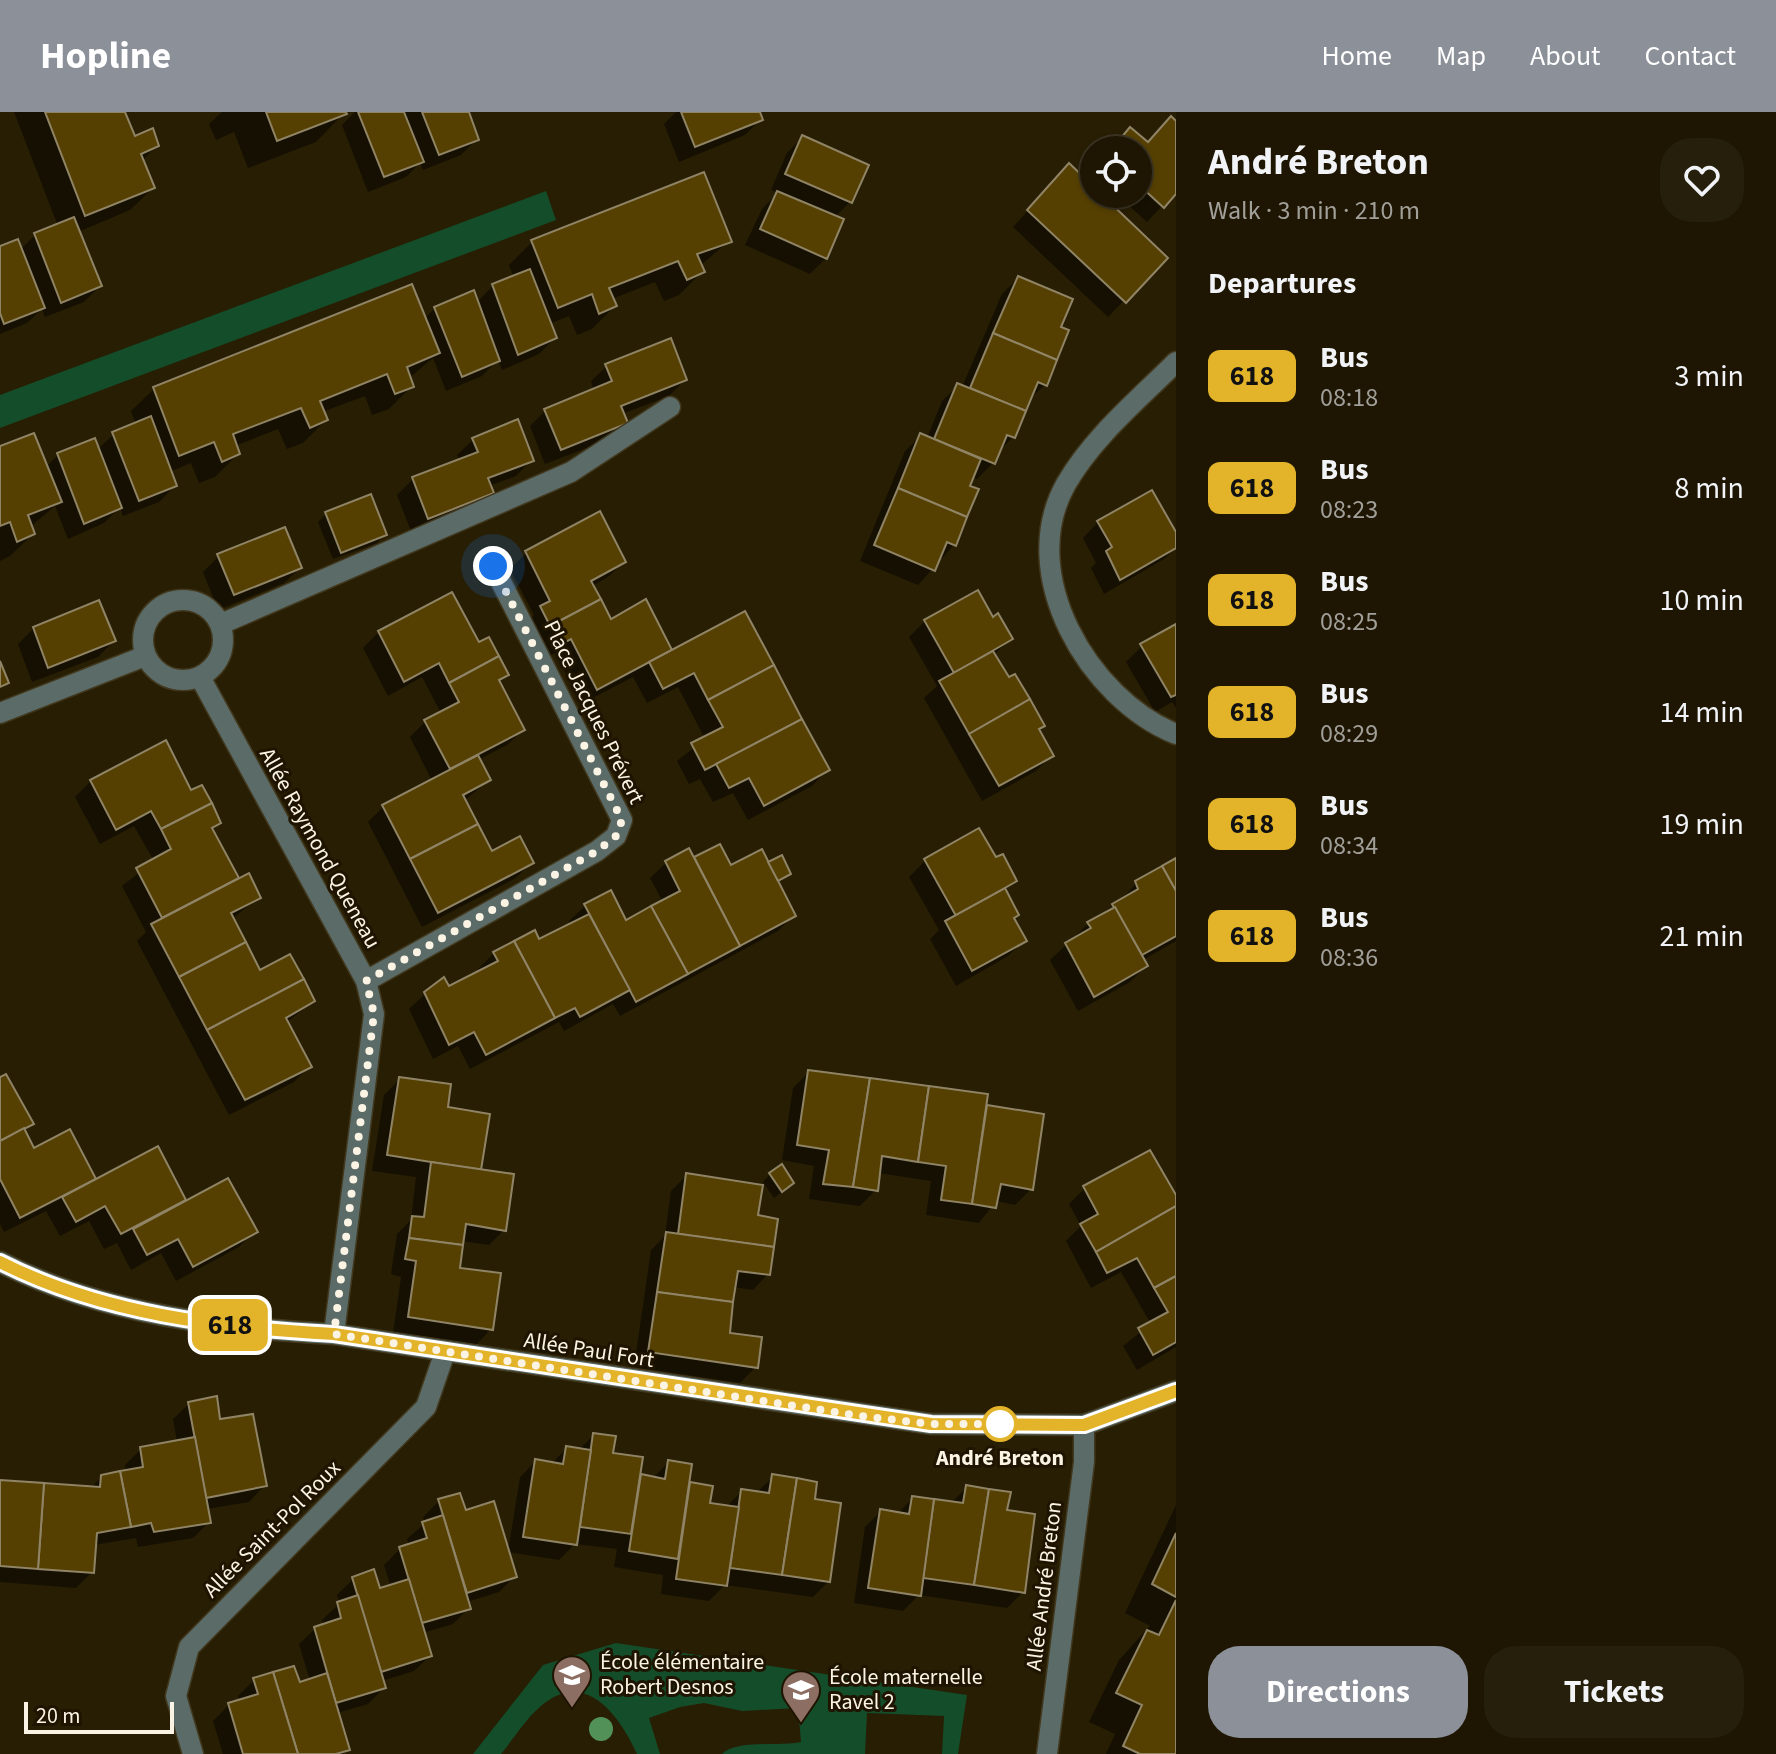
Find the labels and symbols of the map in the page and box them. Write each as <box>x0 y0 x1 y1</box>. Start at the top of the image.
your location <box>473 546 513 586</box>
street label: Place Jacques Prévert <box>536 615 653 810</box>
street label: Allée Raymond Queneau <box>251 742 389 954</box>
line badge: 618 <box>184 1299 276 1351</box>
street label: Allée Paul Fort <box>522 1324 657 1376</box>
marker: André Breton <box>983 1407 1017 1441</box>
place label: André Breton <box>935 1442 1064 1474</box>
street label: Allée Saint-Pol Roux <box>196 1453 348 1605</box>
street label: Allée André Breton <box>1018 1499 1070 1673</box>
place label: École élémentaire Robert Desnos <box>600 1646 764 1703</box>
school or university icon: École élémentaire Robert Desnos <box>551 1654 593 1709</box>
place label: École maternelle Ravel 2 <box>829 1661 983 1718</box>
school or university icon: École maternelle Ravel 2 <box>780 1669 822 1724</box>
scale bar <box>24 1698 174 1734</box>

